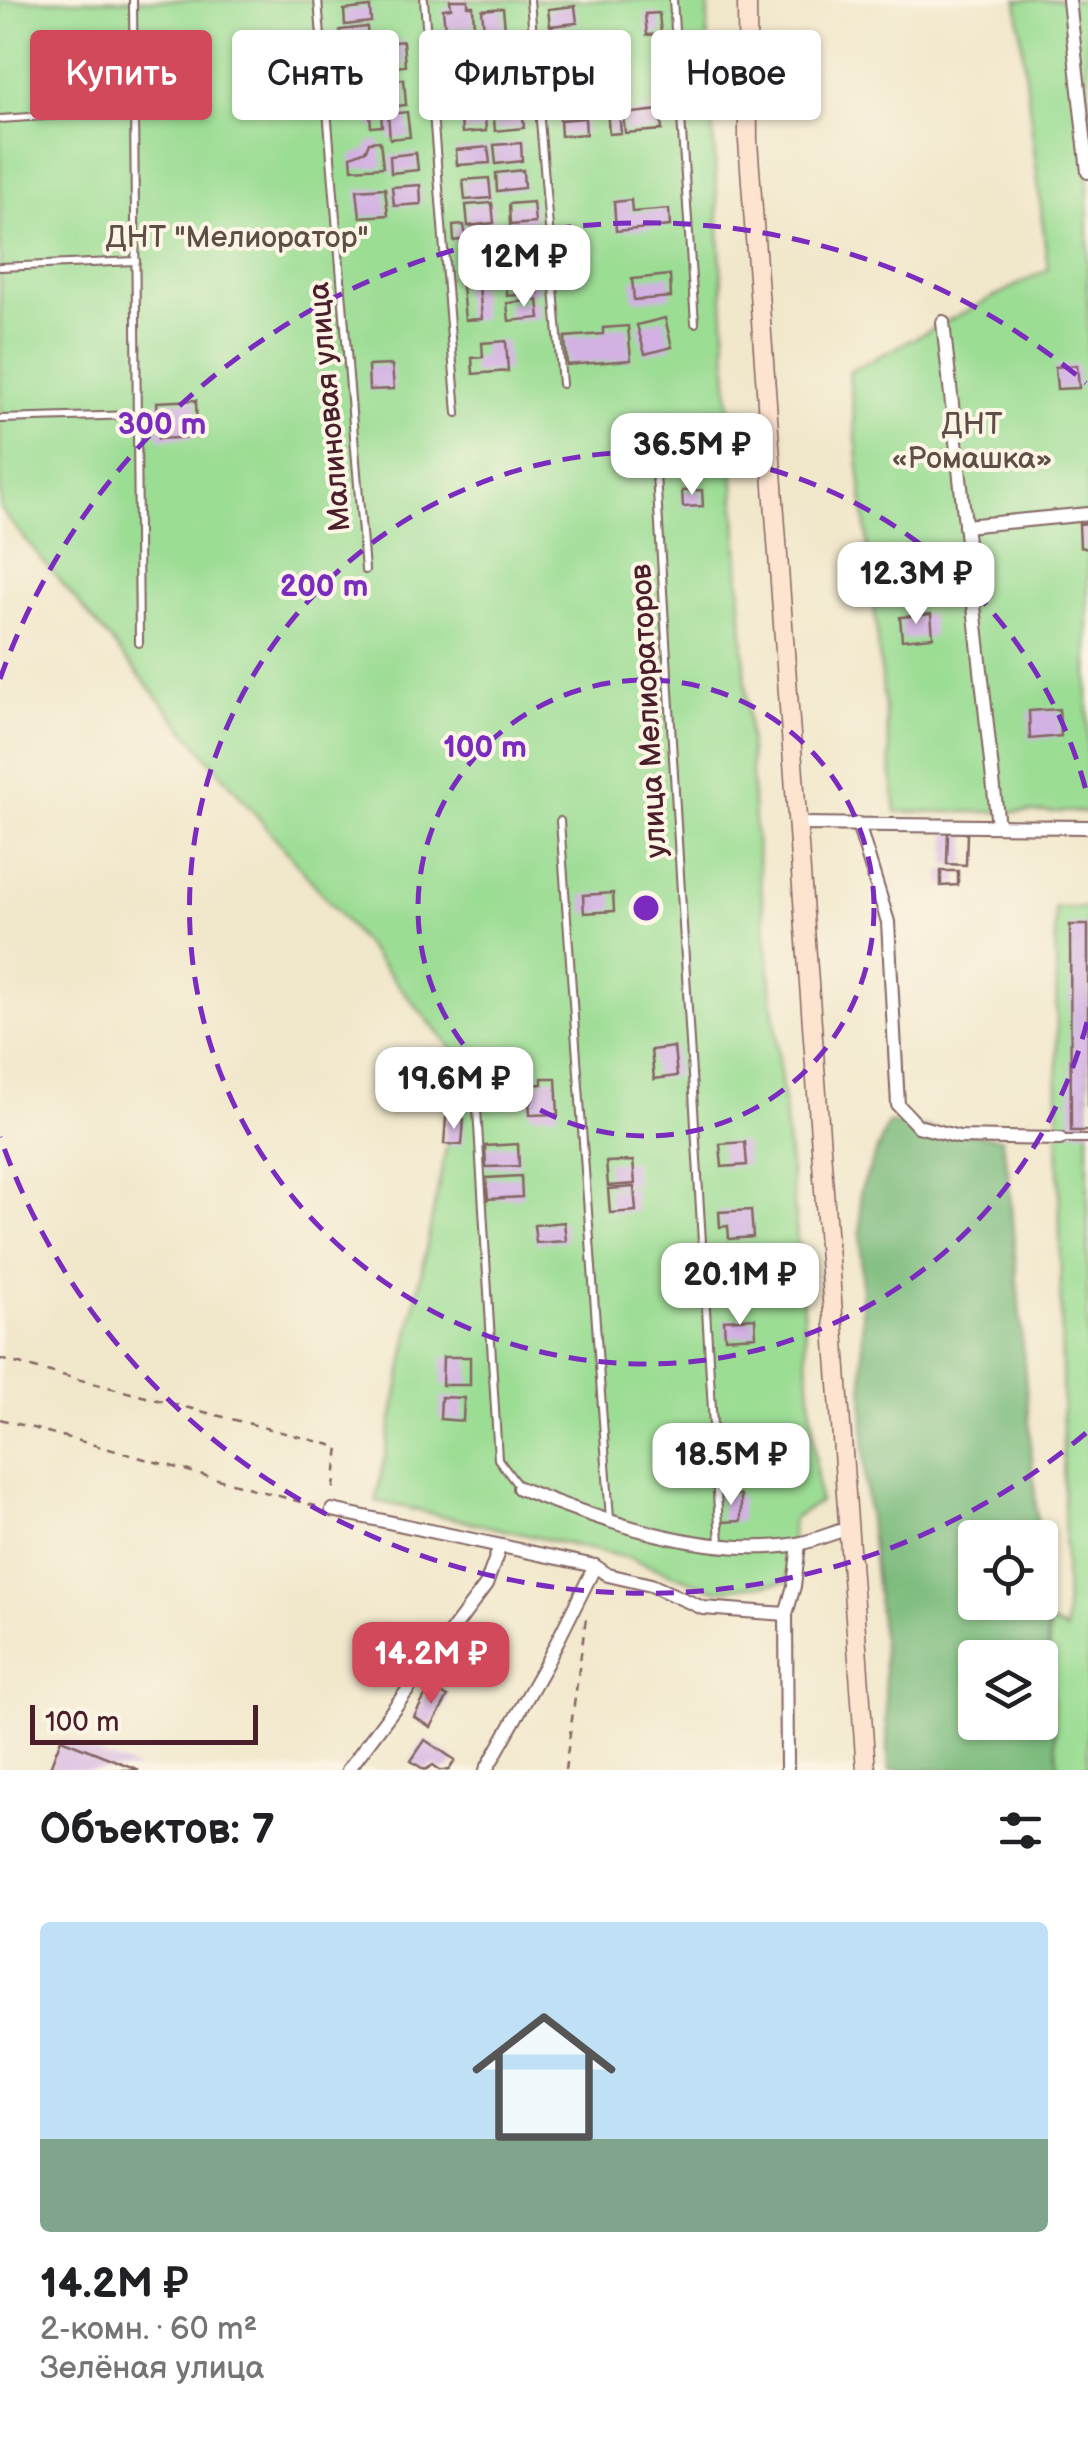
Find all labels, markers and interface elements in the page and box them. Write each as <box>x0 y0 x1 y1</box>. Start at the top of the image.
chip: Купить <box>30 30 212 120</box>
chip: Снять <box>232 30 399 120</box>
chip: Фильтры <box>419 30 631 120</box>
chip: Новое <box>651 30 821 120</box>
park label: ДНТ "Мелиоратор" <box>105 220 369 256</box>
pin: 12M ₽ <box>454 225 594 310</box>
text: 12M ₽ <box>480 238 568 277</box>
street label: Малиновая улица <box>301 280 359 533</box>
text: 300 m <box>118 407 206 443</box>
park label: ДНТ «Ромашка» <box>892 407 1052 477</box>
pin: 36.5M ₽ <box>600 413 784 498</box>
text: 36.5M ₽ <box>633 426 751 465</box>
pin: 12.3M ₽ <box>824 542 1008 627</box>
text: 12.3M ₽ <box>859 555 973 594</box>
street label: улица Мелиораторов <box>623 563 675 859</box>
text: 200 m <box>280 569 368 605</box>
text: 100 m <box>443 730 527 766</box>
centre of rings <box>628 890 664 926</box>
pin: 19.6M ₽ <box>362 1047 546 1132</box>
text: 19.6M ₽ <box>397 1060 511 1099</box>
pin: 20.1M ₽ <box>648 1243 832 1328</box>
text: 20.1M ₽ <box>683 1256 797 1295</box>
pin: 18.5M ₽ <box>639 1423 823 1508</box>
text: 18.5M ₽ <box>674 1436 788 1475</box>
map controls <box>958 1520 1058 1740</box>
button: locate <box>958 1520 1058 1620</box>
pin: 14.2M ₽ <box>339 1622 523 1707</box>
text: 14.2M ₽ <box>374 1635 488 1674</box>
button: layers <box>958 1640 1058 1740</box>
scale bar <box>30 1700 258 1744</box>
text: 100 m <box>45 1706 119 1739</box>
icon: filters <box>993 1803 1048 1858</box>
text: Объектов: 7 <box>40 1805 275 1856</box>
icon: home <box>454 1987 634 2167</box>
text: 14.2M ₽ <box>40 2259 189 2310</box>
text: 2-комн. · 60 m² <box>40 2310 257 2349</box>
text: Зелёная улица <box>40 2349 264 2388</box>

